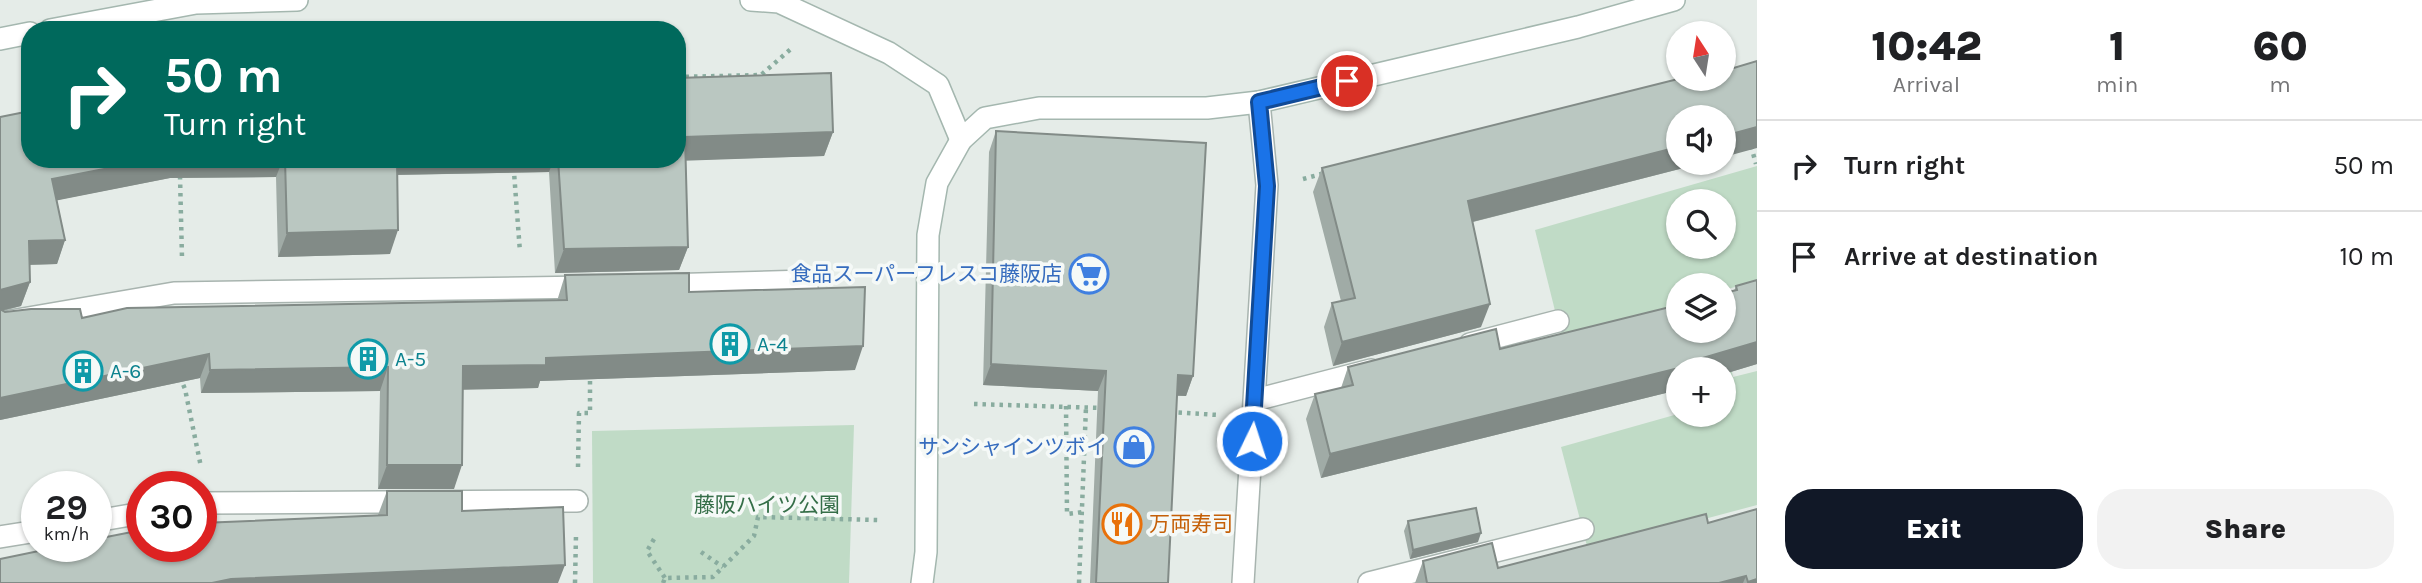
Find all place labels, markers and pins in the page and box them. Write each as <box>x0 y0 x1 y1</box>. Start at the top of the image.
pin <box>1317 51 1377 111</box>
supermarket icon: 食品スーパーフレスコ藤阪店 <box>1068 253 1110 295</box>
place label: 食品スーパーフレスコ藤阪店 <box>790 262 1062 286</box>
building icon: A-4 <box>709 323 751 365</box>
place label: A-4 <box>757 332 788 356</box>
building icon: A-5 <box>347 338 389 380</box>
place label: A-5 <box>395 347 426 371</box>
building icon: A-6 <box>62 350 104 392</box>
place label: A-6 <box>110 359 141 383</box>
shop icon: サンシャインツボイ <box>1113 426 1155 468</box>
place label: サンシャインツボイ <box>918 435 1107 459</box>
restaurant icon: 万両寿司 <box>1101 503 1143 545</box>
place label: 万両寿司 <box>1149 512 1233 536</box>

